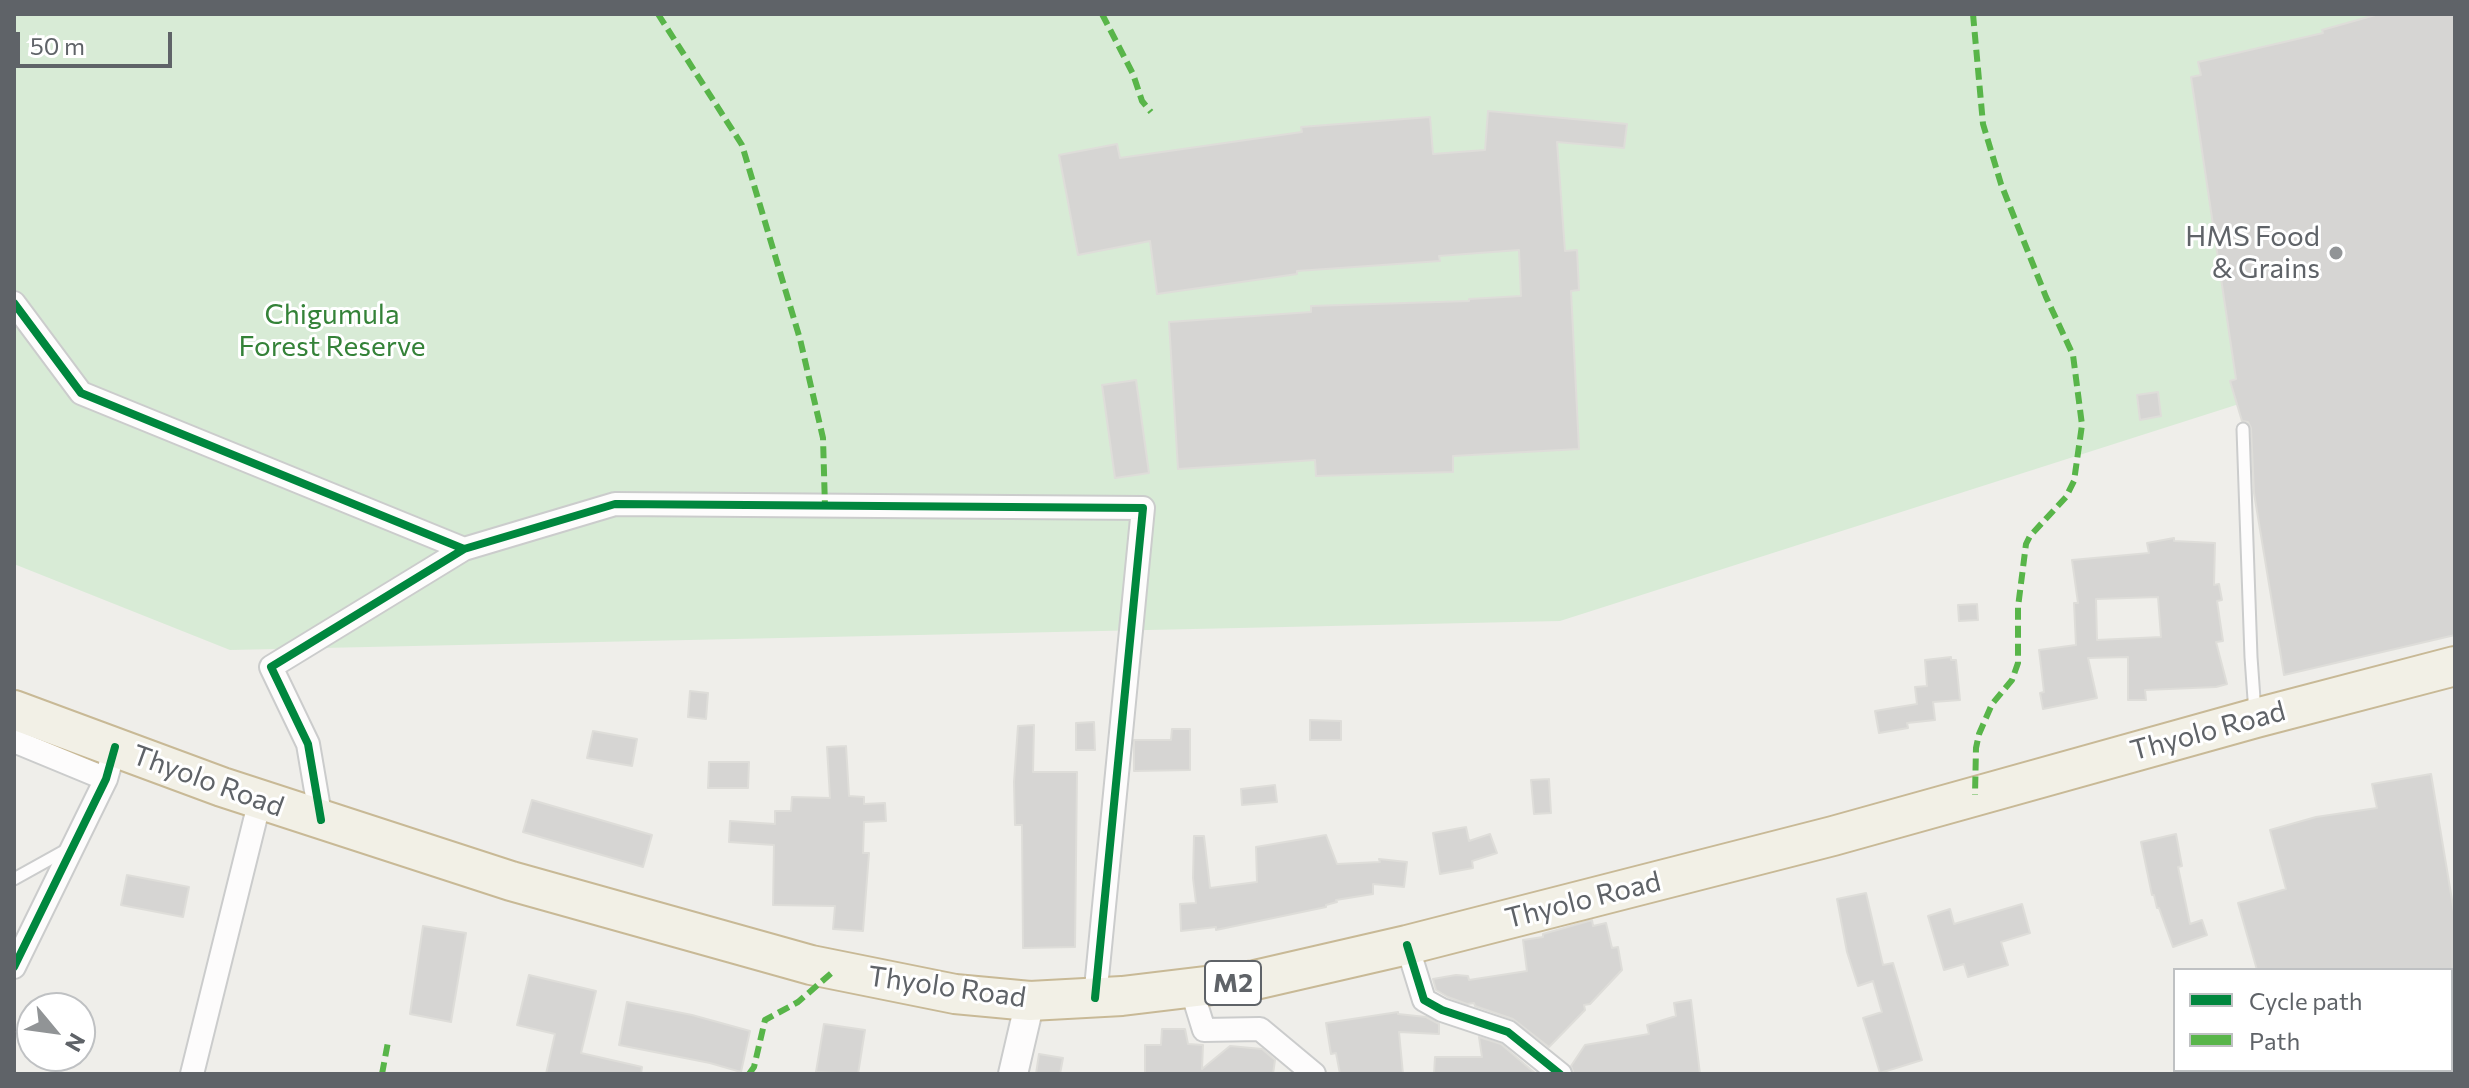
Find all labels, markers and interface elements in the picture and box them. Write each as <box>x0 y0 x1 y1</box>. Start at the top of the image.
scale bar <box>20 16 176 66</box>
text: 50 m <box>30 31 85 60</box>
place label: HMS Food & Grains <box>2185 220 2320 286</box>
marker: HMS Food & Grains <box>2327 244 2345 262</box>
park label: Chigumula Forest Reserve <box>238 298 426 364</box>
street label: Thyolo Road <box>2127 694 2289 768</box>
street label: Thyolo Road <box>128 738 288 824</box>
street label: Thyolo Road <box>1502 864 1664 936</box>
street label: Thyolo Road <box>866 959 1028 1015</box>
road number: M2 <box>1205 961 1261 1005</box>
legend <box>2173 968 2453 1072</box>
text: Cycle path <box>2249 986 2363 1015</box>
north arrow <box>16 992 96 1072</box>
text: Path <box>2249 1026 2300 1055</box>
text: N <box>60 1029 91 1057</box>

